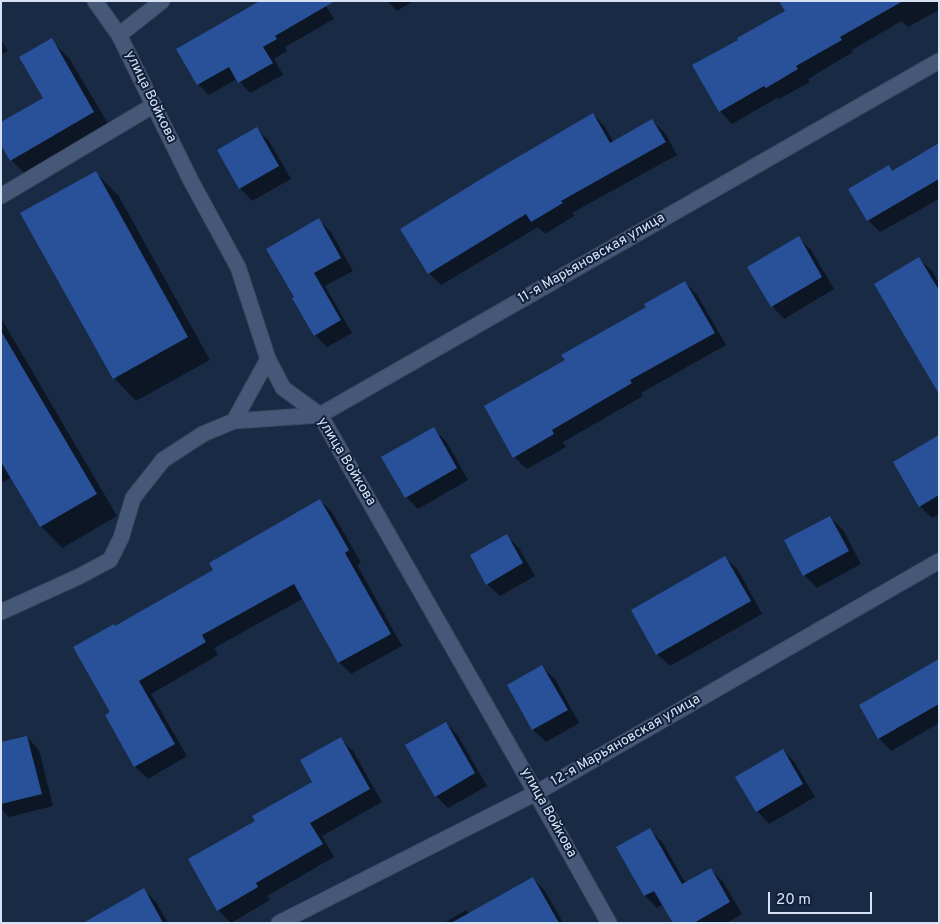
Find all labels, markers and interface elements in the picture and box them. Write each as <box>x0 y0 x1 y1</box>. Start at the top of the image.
street label: улица Войкова <box>121 48 179 146</box>
street label: 11-я Марьяновская улица <box>516 210 668 308</box>
street label: улица Войкова <box>313 415 379 509</box>
street label: 12-я Марьяновская улица <box>548 691 704 791</box>
street label: улица Войкова <box>516 765 580 861</box>
scale bar <box>770 882 874 914</box>
text: 20 m <box>776 891 811 910</box>

